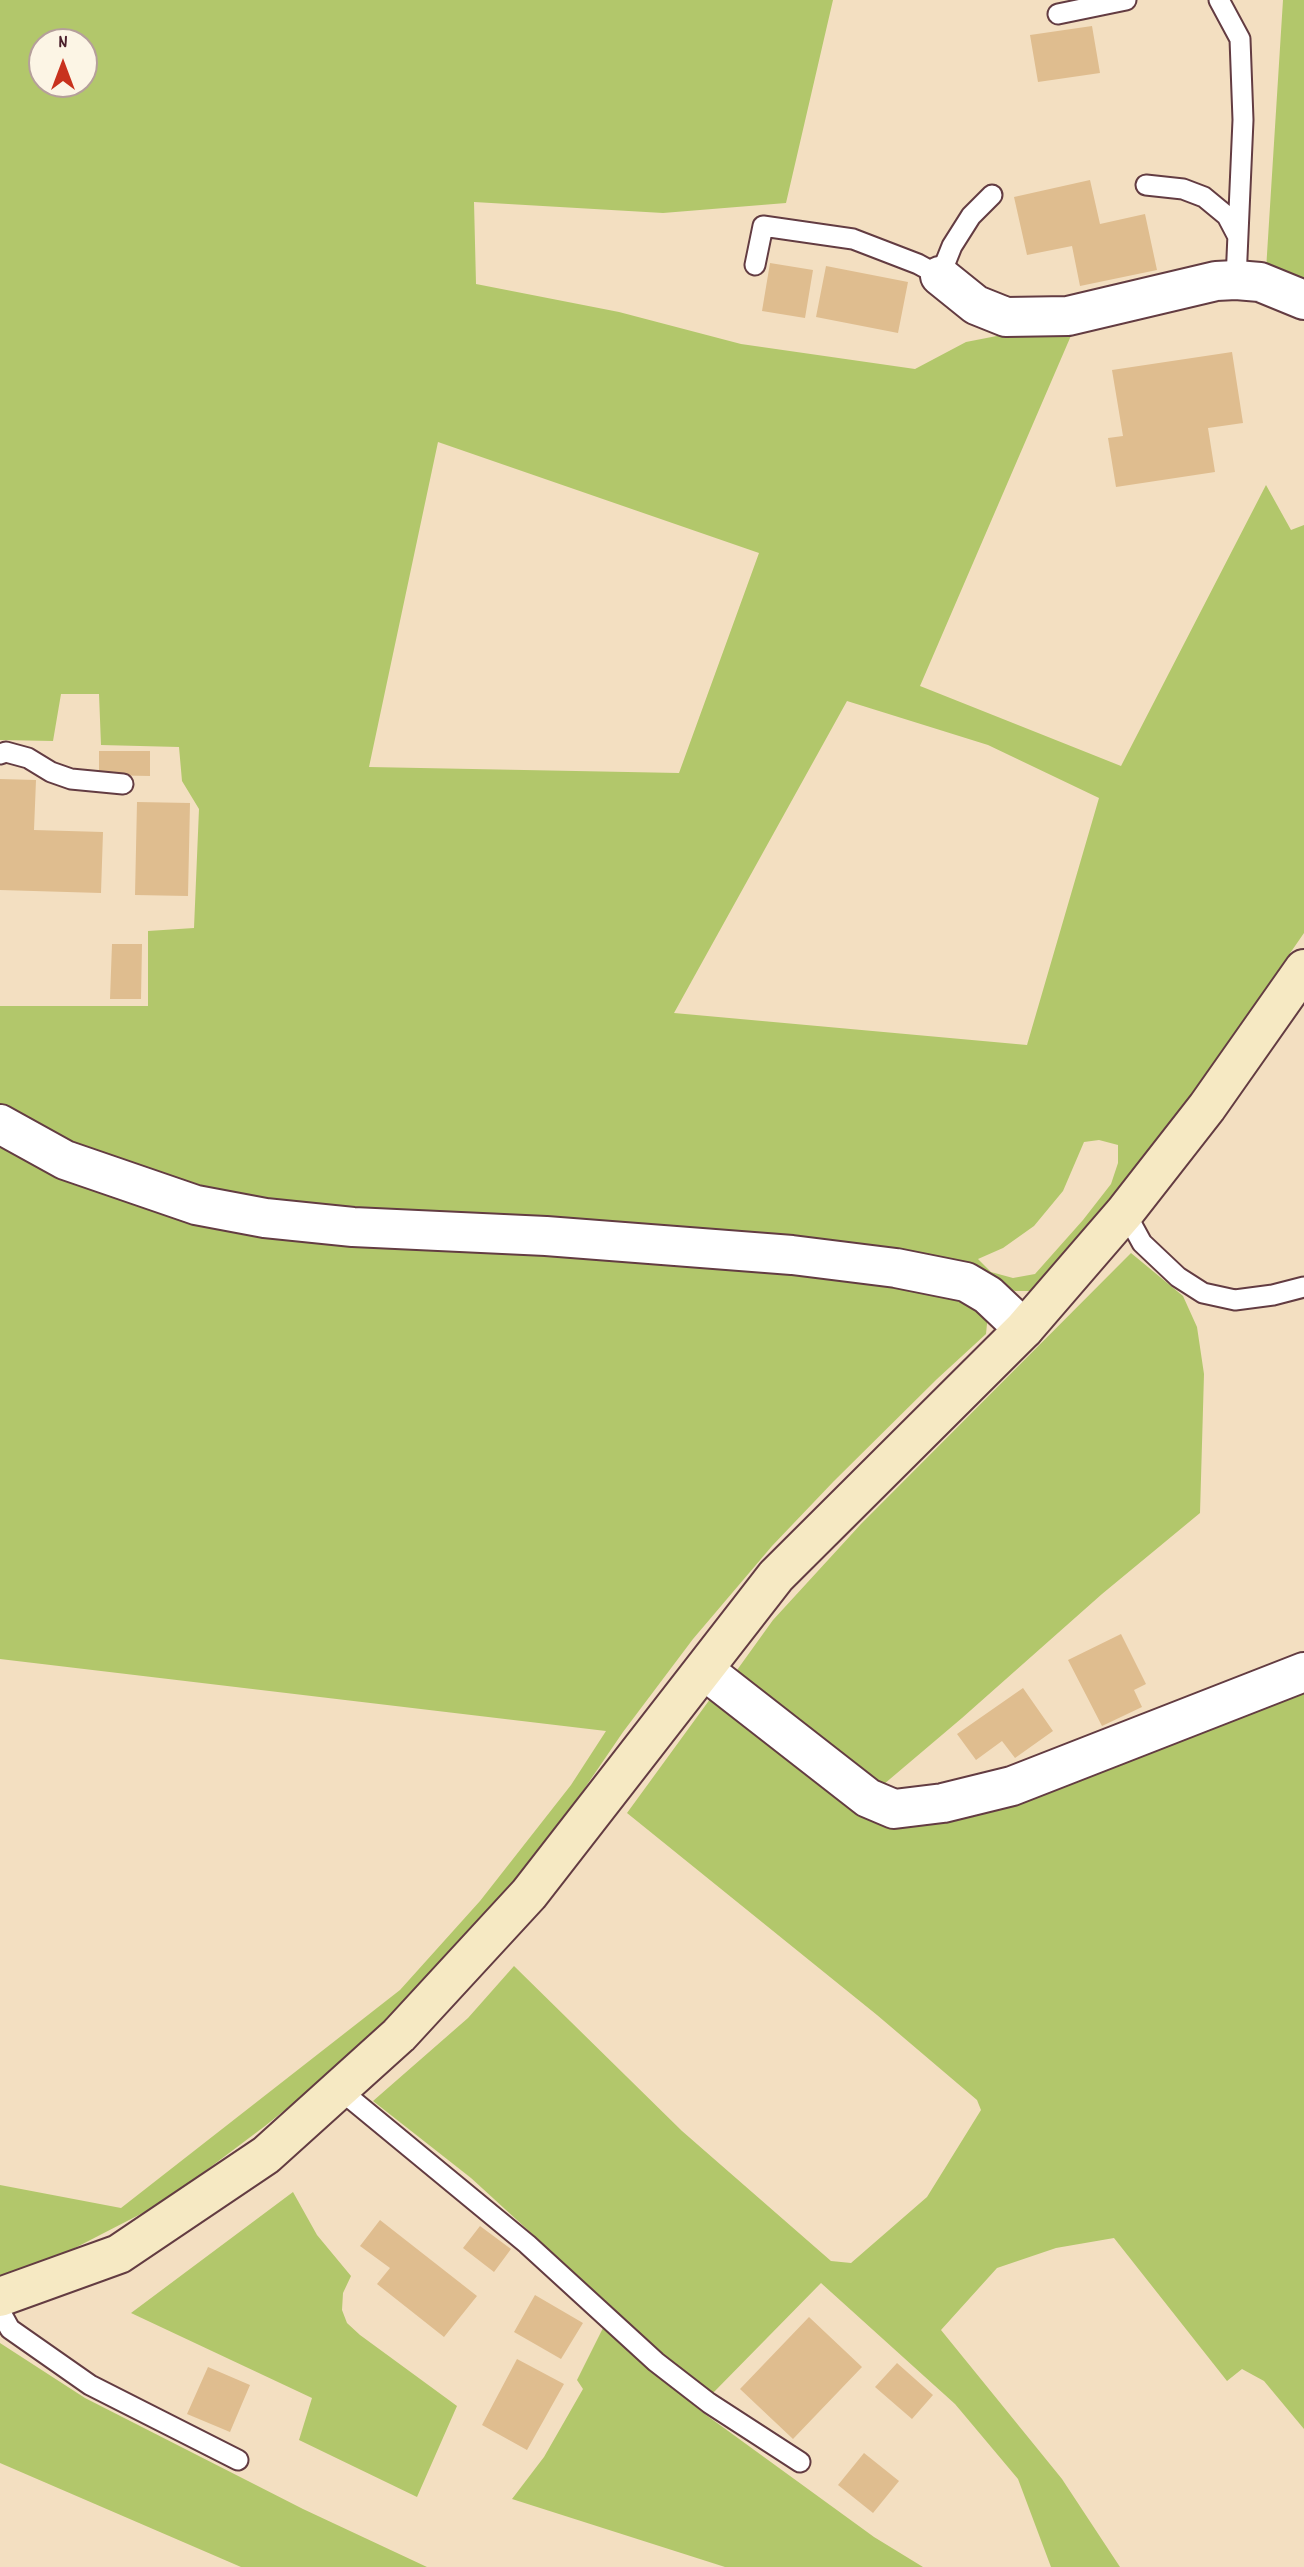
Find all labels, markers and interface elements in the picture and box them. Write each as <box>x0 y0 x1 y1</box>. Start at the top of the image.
north arrow <box>28 28 98 98</box>
text: N <box>58 30 68 57</box>

